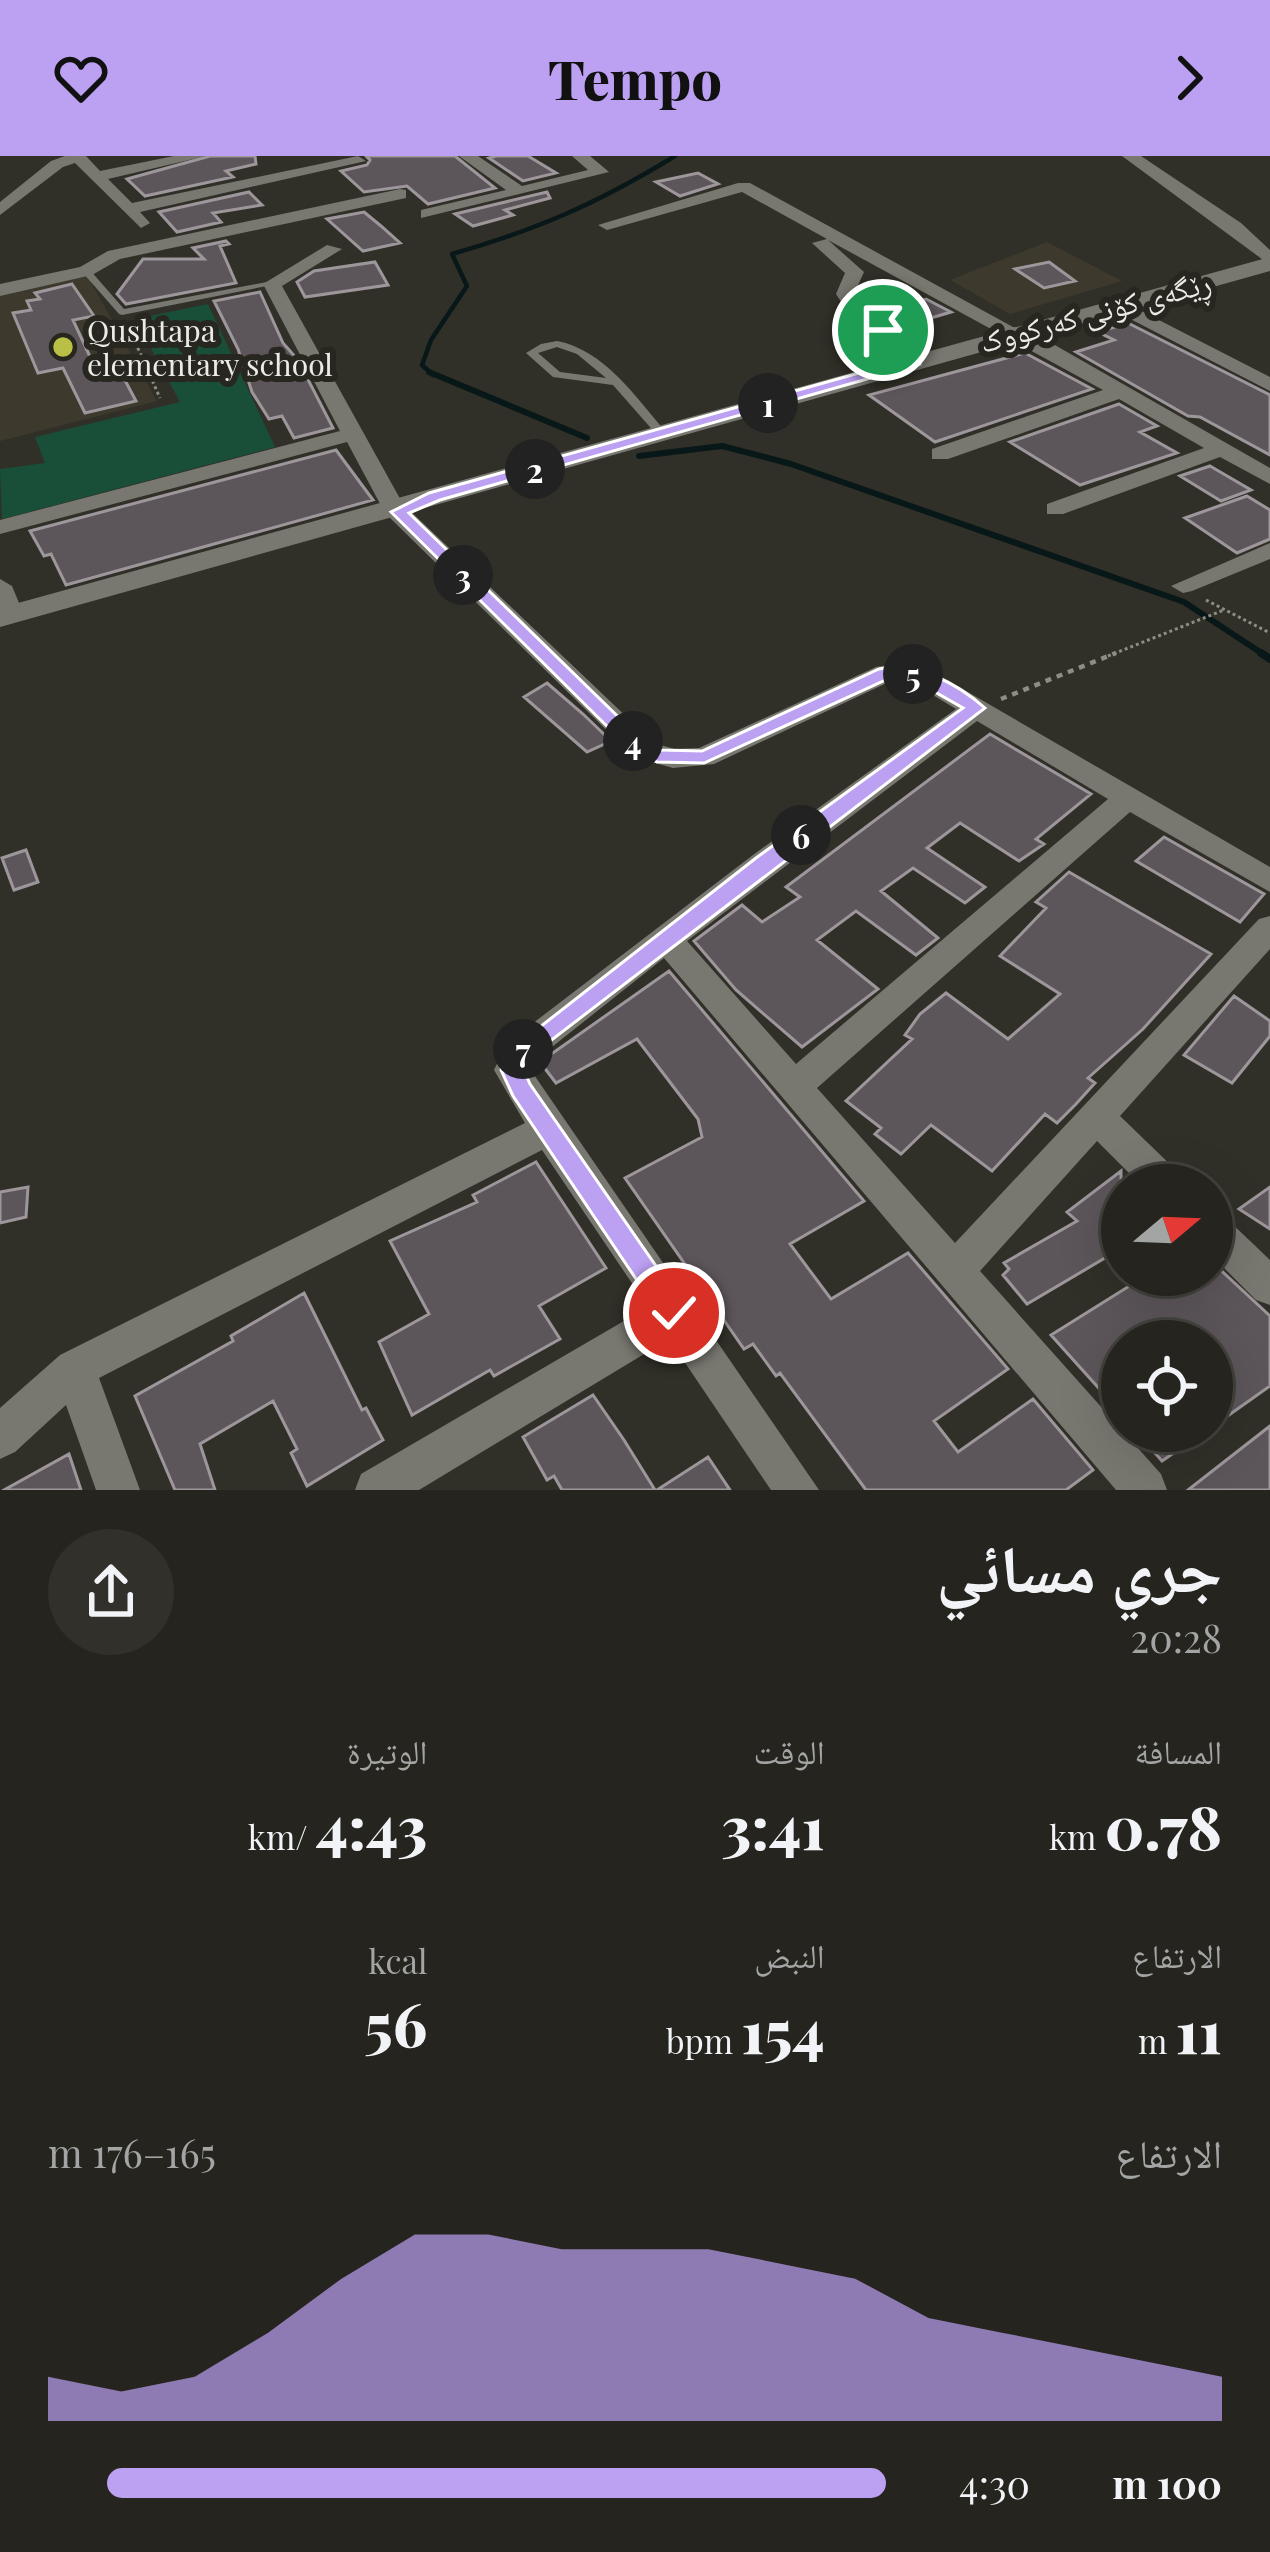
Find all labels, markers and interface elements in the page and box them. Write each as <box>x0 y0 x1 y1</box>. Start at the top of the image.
text: Tempo <box>548 42 722 114</box>
icon: heart <box>48 45 114 111</box>
icon: forward <box>1156 45 1222 111</box>
street label: ڕێگەی کۆنی کەرکووک <box>975 261 1216 365</box>
pin <box>832 279 934 381</box>
icon: arrive <box>850 297 916 363</box>
place label: Qushtapa elementary school <box>87 310 333 384</box>
marker: Qushtapa elementary school <box>50 334 76 360</box>
pin: 1 <box>738 373 798 433</box>
text: 1 <box>762 381 774 425</box>
pin: 2 <box>505 439 565 499</box>
text: 2 <box>526 447 544 491</box>
pin: 3 <box>433 545 493 605</box>
text: 3 <box>455 553 471 597</box>
pin: 5 <box>883 644 943 704</box>
text: 5 <box>905 652 921 696</box>
pin: 4 <box>603 711 663 771</box>
text: 4 <box>624 719 642 763</box>
pin: 6 <box>771 805 831 865</box>
text: 6 <box>792 813 810 857</box>
pin: 7 <box>493 1019 553 1079</box>
text: 7 <box>515 1027 531 1071</box>
north arrow <box>1101 1164 1233 1296</box>
map controls <box>1101 1164 1233 1452</box>
pin <box>623 1262 725 1364</box>
icon: check <box>641 1280 707 1346</box>
button: locate <box>1101 1320 1233 1452</box>
text: جري مسائي <box>936 1522 1222 1610</box>
button: share <box>48 1529 174 1655</box>
text: 20:28 <box>1131 1611 1222 1663</box>
text: الوتيرة <box>347 1728 427 1772</box>
text: الوقت <box>754 1728 825 1772</box>
text: المسافة <box>1135 1728 1222 1772</box>
text: 4:43 <box>316 1785 427 1865</box>
text: 3:41 <box>721 1785 825 1865</box>
text: 0.78 <box>1105 1785 1222 1865</box>
text: /km <box>248 1814 316 1858</box>
text: km <box>1049 1814 1105 1858</box>
text: النبض <box>754 1932 825 1976</box>
text: الارتفاع <box>1132 1932 1222 1976</box>
text: kcal <box>368 1938 427 1982</box>
text: 56 <box>364 1982 427 2062</box>
text: 154 <box>741 1989 825 2069</box>
text: 11 <box>1175 1989 1222 2069</box>
text: bpm <box>666 2018 741 2062</box>
text: m <box>1138 2018 1175 2062</box>
text: 165–176 m <box>48 2126 216 2178</box>
text: الارتفاع <box>1116 2126 1222 2178</box>
text: 4:30 <box>959 2457 1030 2509</box>
text: 100 m <box>1112 2457 1222 2509</box>

